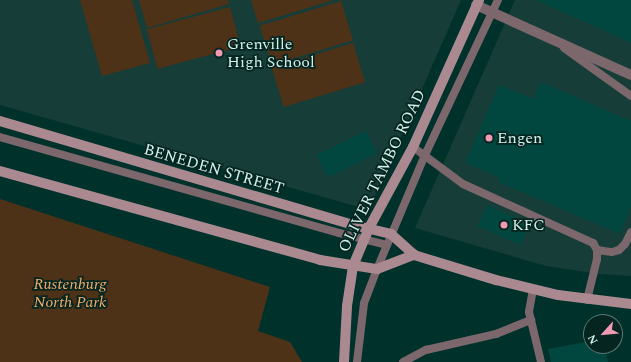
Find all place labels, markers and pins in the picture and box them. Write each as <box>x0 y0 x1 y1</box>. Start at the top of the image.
place label: Grenville High School <box>227 34 315 72</box>
marker: Grenville High School <box>214 48 224 58</box>
place label: Engen <box>497 128 542 148</box>
marker: Engen <box>484 133 494 143</box>
place label: KFC <box>512 215 545 235</box>
marker: KFC <box>499 220 509 230</box>

